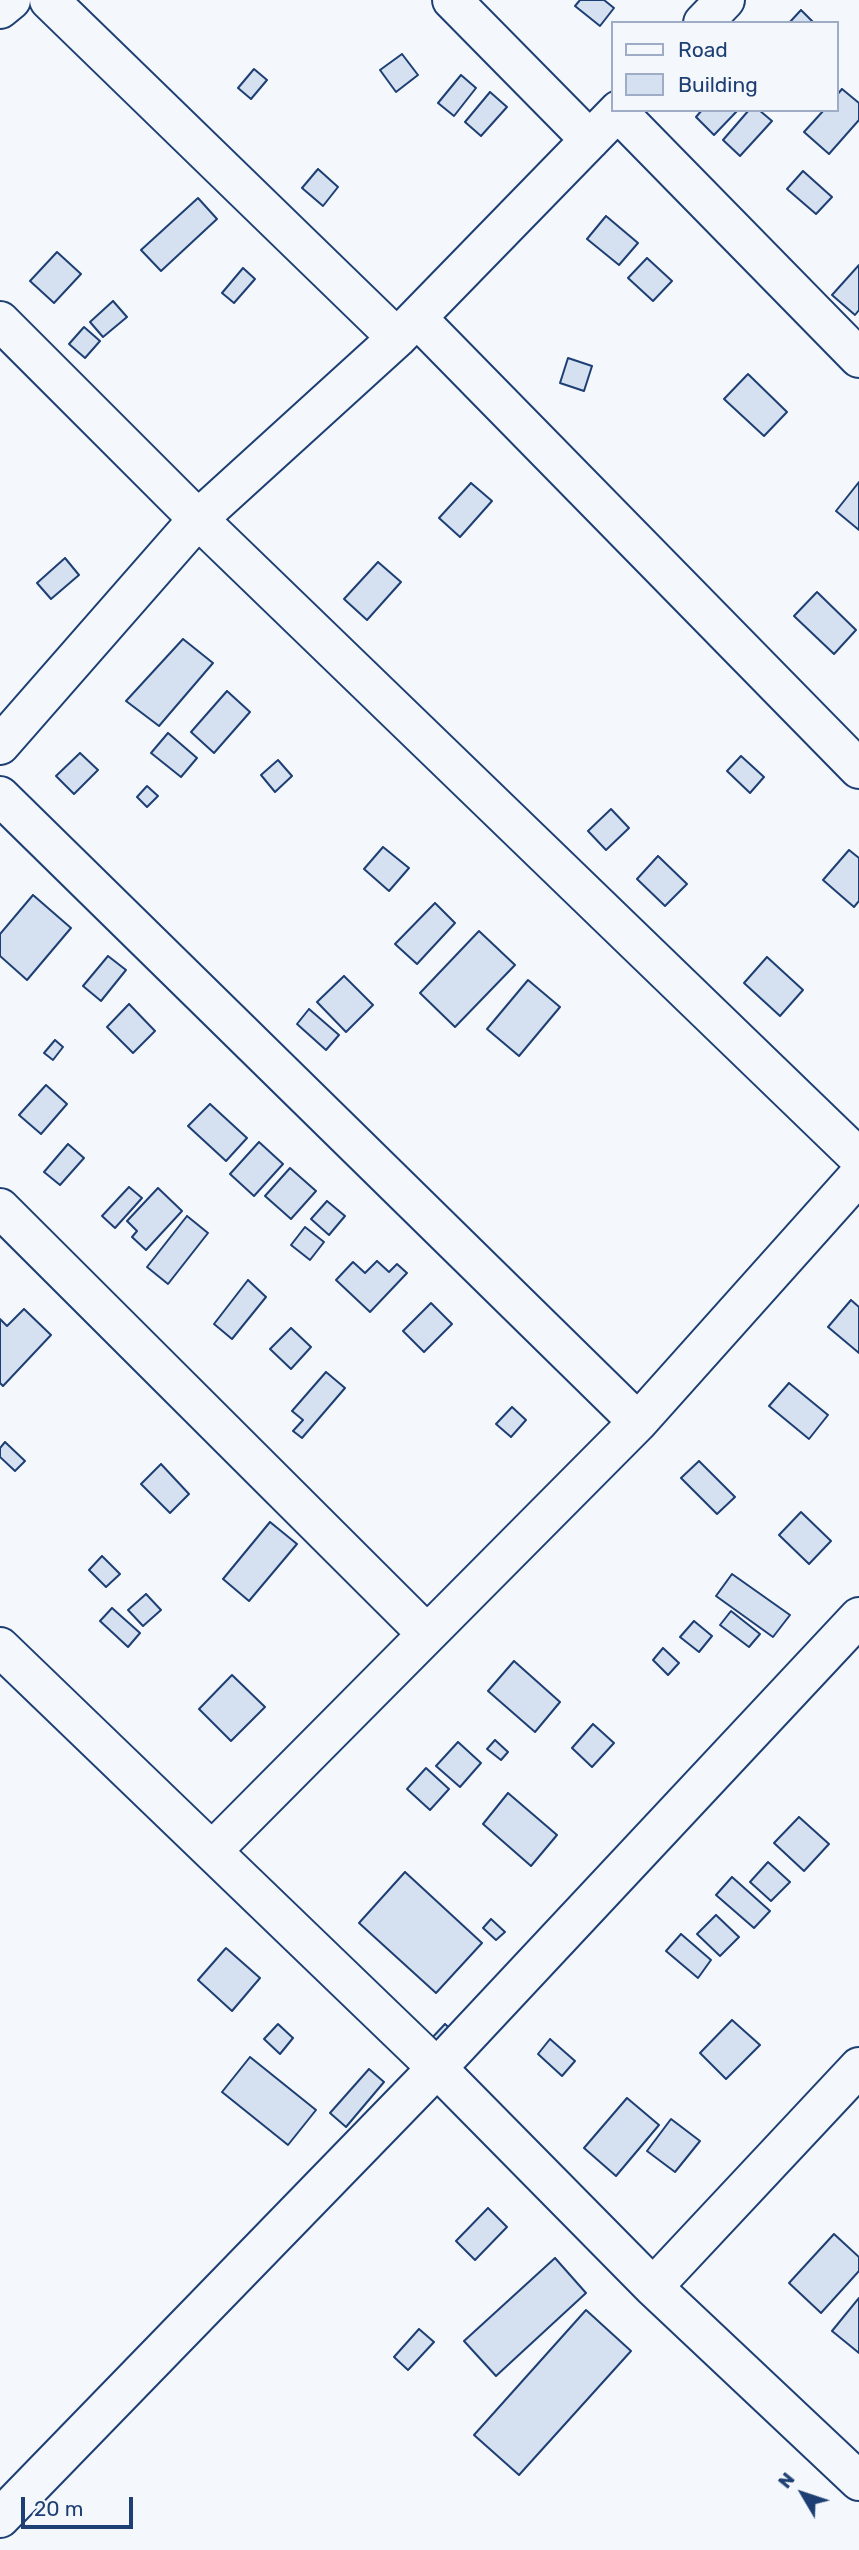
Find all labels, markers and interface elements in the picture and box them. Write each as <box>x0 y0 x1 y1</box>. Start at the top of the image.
legend <box>610 21 838 112</box>
text: Road <box>678 37 728 62</box>
text: Building <box>678 72 758 97</box>
north arrow <box>768 2459 838 2529</box>
text: N <box>773 2468 800 2493</box>
scale bar <box>24 2484 136 2528</box>
text: 20 m <box>34 2496 83 2521</box>

